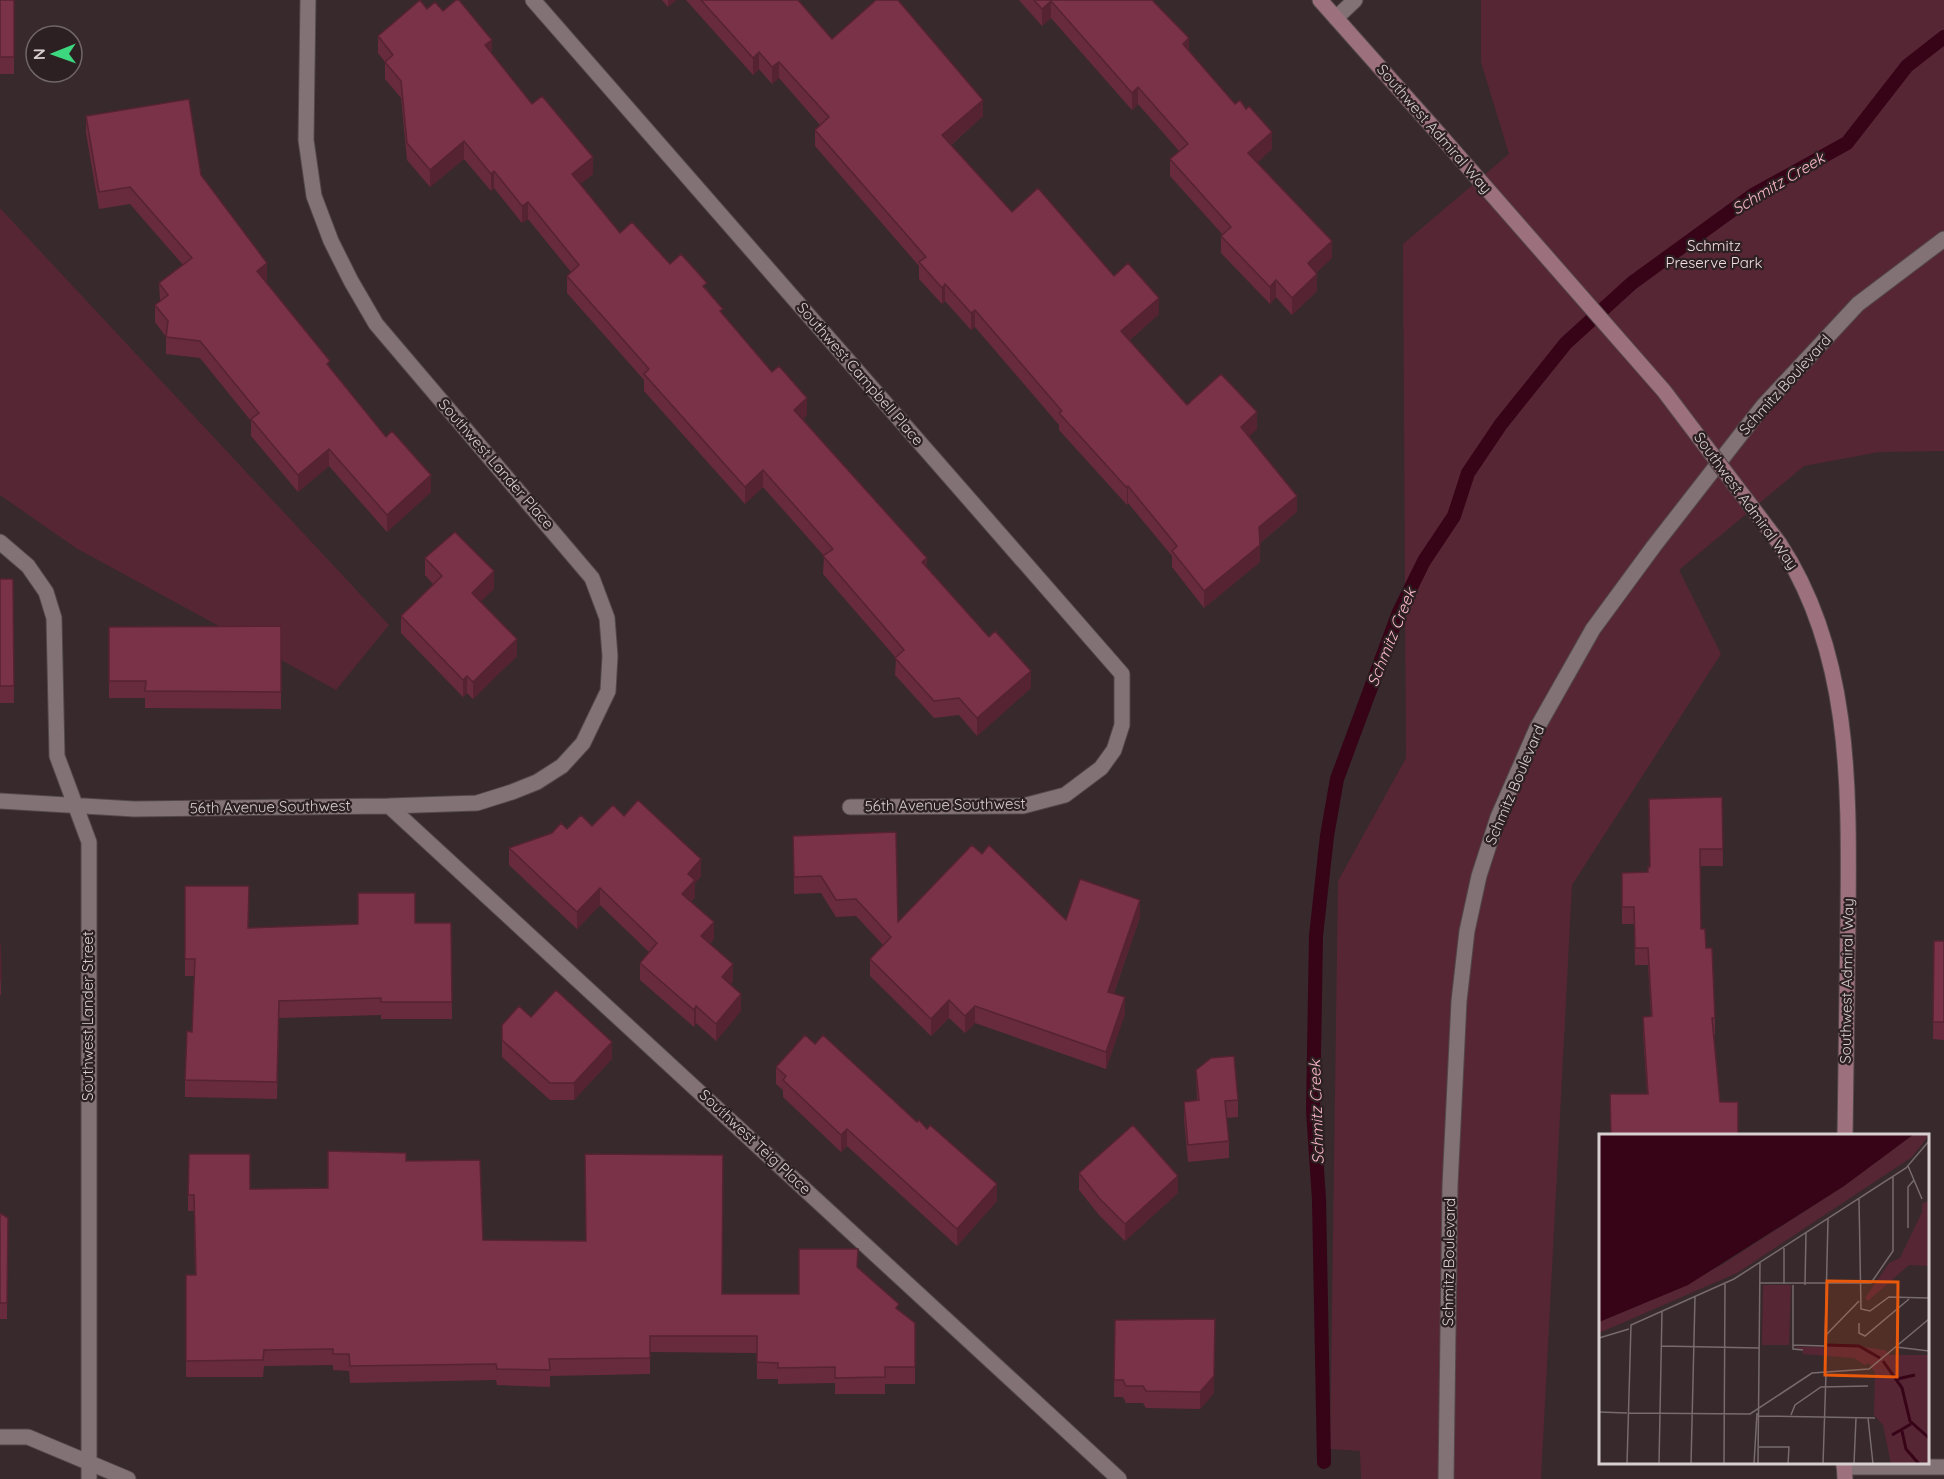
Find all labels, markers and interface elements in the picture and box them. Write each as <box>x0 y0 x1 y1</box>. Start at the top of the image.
north arrow <box>24 24 84 84</box>
text: N <box>29 48 49 60</box>
street label: Southwest Admiral Way <box>1373 60 1496 197</box>
water label: Schmitz Creek <box>1728 147 1829 219</box>
park label: Schmitz Preserve Park <box>1665 236 1763 272</box>
street label: Southwest Campbell Place <box>793 298 928 449</box>
street label: Schmitz Boulevard <box>1735 331 1835 439</box>
street label: Southwest Lander Place <box>435 395 558 533</box>
street label: Southwest Admiral Way <box>1690 428 1803 573</box>
water label: Schmitz Creek <box>1362 583 1420 689</box>
street label: Schmitz Boulevard <box>1481 722 1548 848</box>
street label: 56th Avenue Southwest <box>864 794 1026 815</box>
street label: 56th Avenue Southwest <box>189 796 351 817</box>
street label: Southwest Admiral Way <box>1836 898 1857 1064</box>
street label: Southwest Lander Street <box>78 931 97 1101</box>
water label: Schmitz Creek <box>1304 1058 1328 1165</box>
street label: Southwest Teig Place <box>696 1085 815 1198</box>
inset map <box>1599 1134 1929 1464</box>
street label: Schmitz Boulevard <box>1438 1198 1459 1326</box>

